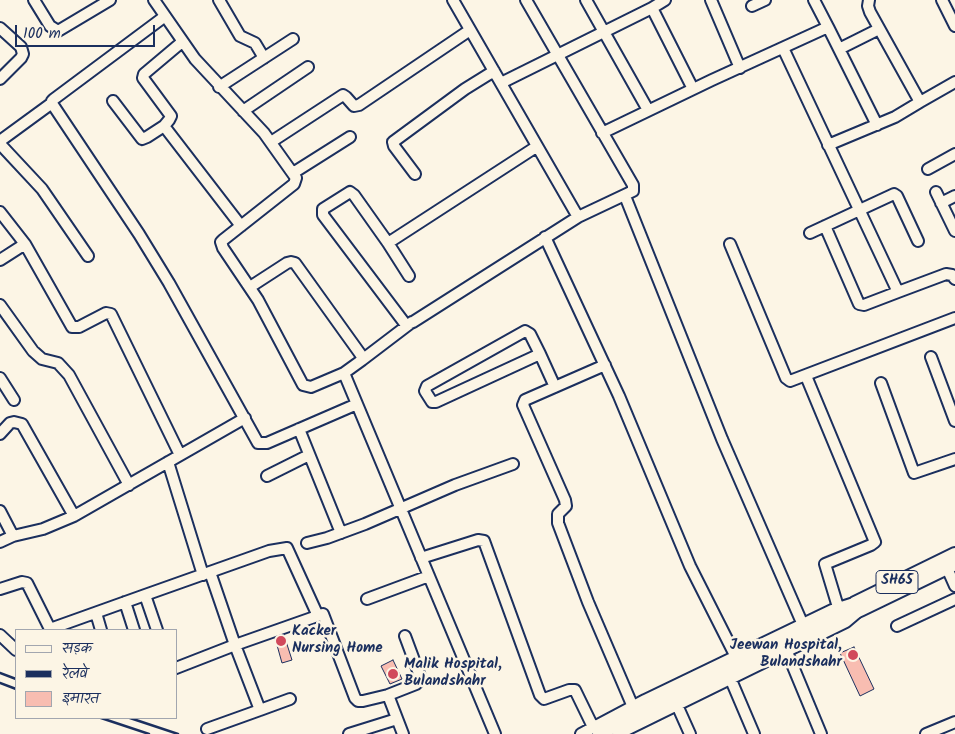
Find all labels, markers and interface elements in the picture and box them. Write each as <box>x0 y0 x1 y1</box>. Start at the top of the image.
scale bar <box>18 15 158 47</box>
text: 100 m <box>23 22 61 46</box>
road number: SH65 <box>876 570 918 594</box>
place label: Kacker Nursing Home <box>292 623 383 658</box>
legend <box>15 629 178 719</box>
marker: Kacker Nursing Home <box>274 634 288 648</box>
text: सड़क <box>62 637 92 661</box>
place label: Jeewan Hospital, Bulandshahr <box>730 637 842 672</box>
marker: Jeewan Hospital, Bulandshahr <box>846 648 860 662</box>
place label: Malik Hospital, Bulandshahr <box>404 656 502 691</box>
text: रेलवे <box>62 662 87 686</box>
marker: Malik Hospital, Bulandshahr <box>386 667 400 681</box>
text: इमारत <box>62 687 99 711</box>

